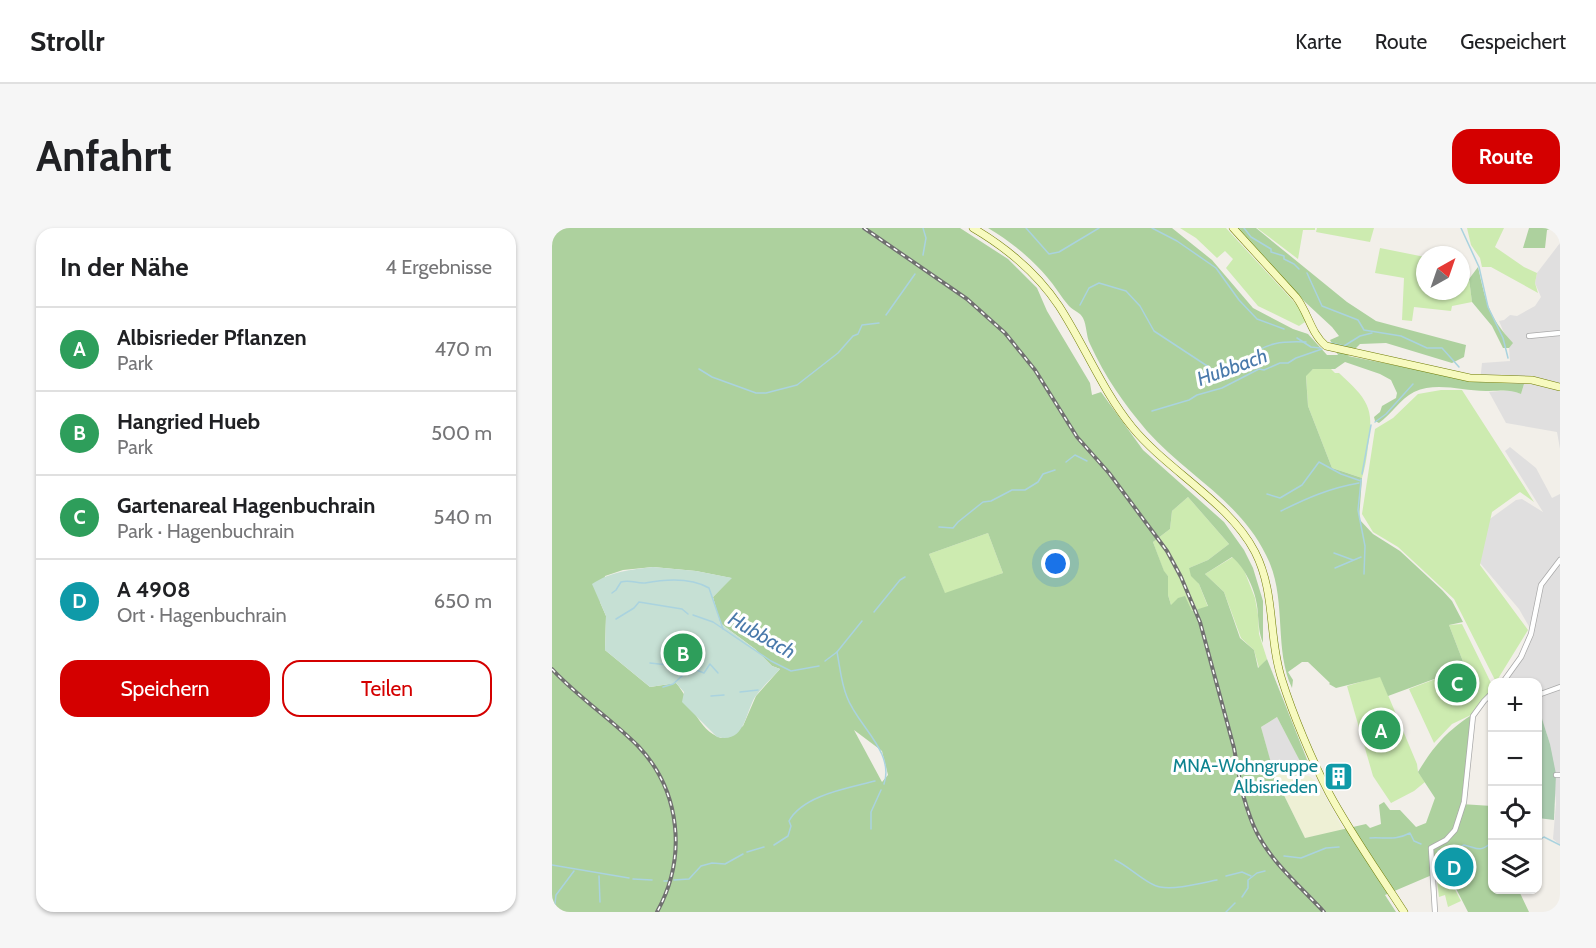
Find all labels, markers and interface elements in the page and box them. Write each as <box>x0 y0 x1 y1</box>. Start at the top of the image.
text: Strollr <box>30 24 104 58</box>
text: Karte <box>1295 29 1342 54</box>
text: Route <box>1375 29 1427 54</box>
text: Gespeichert <box>1460 29 1566 54</box>
button: Route <box>1452 129 1560 184</box>
text: Anfahrt <box>36 130 172 182</box>
north arrow <box>1416 246 1470 300</box>
text: In der Nähe <box>60 251 189 283</box>
text: 4 Ergebnisse <box>385 255 492 279</box>
text: Albisrieder Pflanzen <box>117 324 307 351</box>
text: A <box>73 337 86 361</box>
text: 470 m <box>435 337 492 361</box>
water label: Hubbach <box>1193 343 1271 391</box>
text: Park <box>117 351 153 375</box>
text: Hangried Hueb <box>117 408 260 435</box>
text: B <box>73 421 86 445</box>
text: 500 m <box>431 421 492 445</box>
text: Park <box>117 435 153 459</box>
text: Gartenareal Hagenbuchrain <box>117 492 375 519</box>
text: C <box>73 505 86 529</box>
text: 540 m <box>434 505 492 529</box>
text: Park · Hagenbuchrain <box>117 519 294 543</box>
your location <box>1041 549 1070 578</box>
text: A 4908 <box>117 576 191 603</box>
text: D <box>72 589 87 613</box>
text: 650 m <box>434 589 492 613</box>
text: Ort · Hagenbuchrain <box>117 603 287 627</box>
water label: Hubbach <box>724 606 800 664</box>
pin: B <box>664 630 702 676</box>
button: Speichern <box>60 660 270 717</box>
button: Teilen <box>282 660 492 717</box>
pin: C <box>1438 660 1476 706</box>
map controls <box>1488 678 1542 894</box>
button: + <box>1488 678 1542 732</box>
pin: A <box>1362 708 1400 752</box>
button: − <box>1488 732 1542 786</box>
place label: MNA-Wohngruppe Albisrieden <box>1173 755 1318 798</box>
building icon: MNA-Wohngruppe Albisrieden <box>1323 760 1355 792</box>
button: locate <box>1488 786 1542 840</box>
button: layers <box>1488 840 1542 894</box>
pin: D <box>1434 844 1474 890</box>

